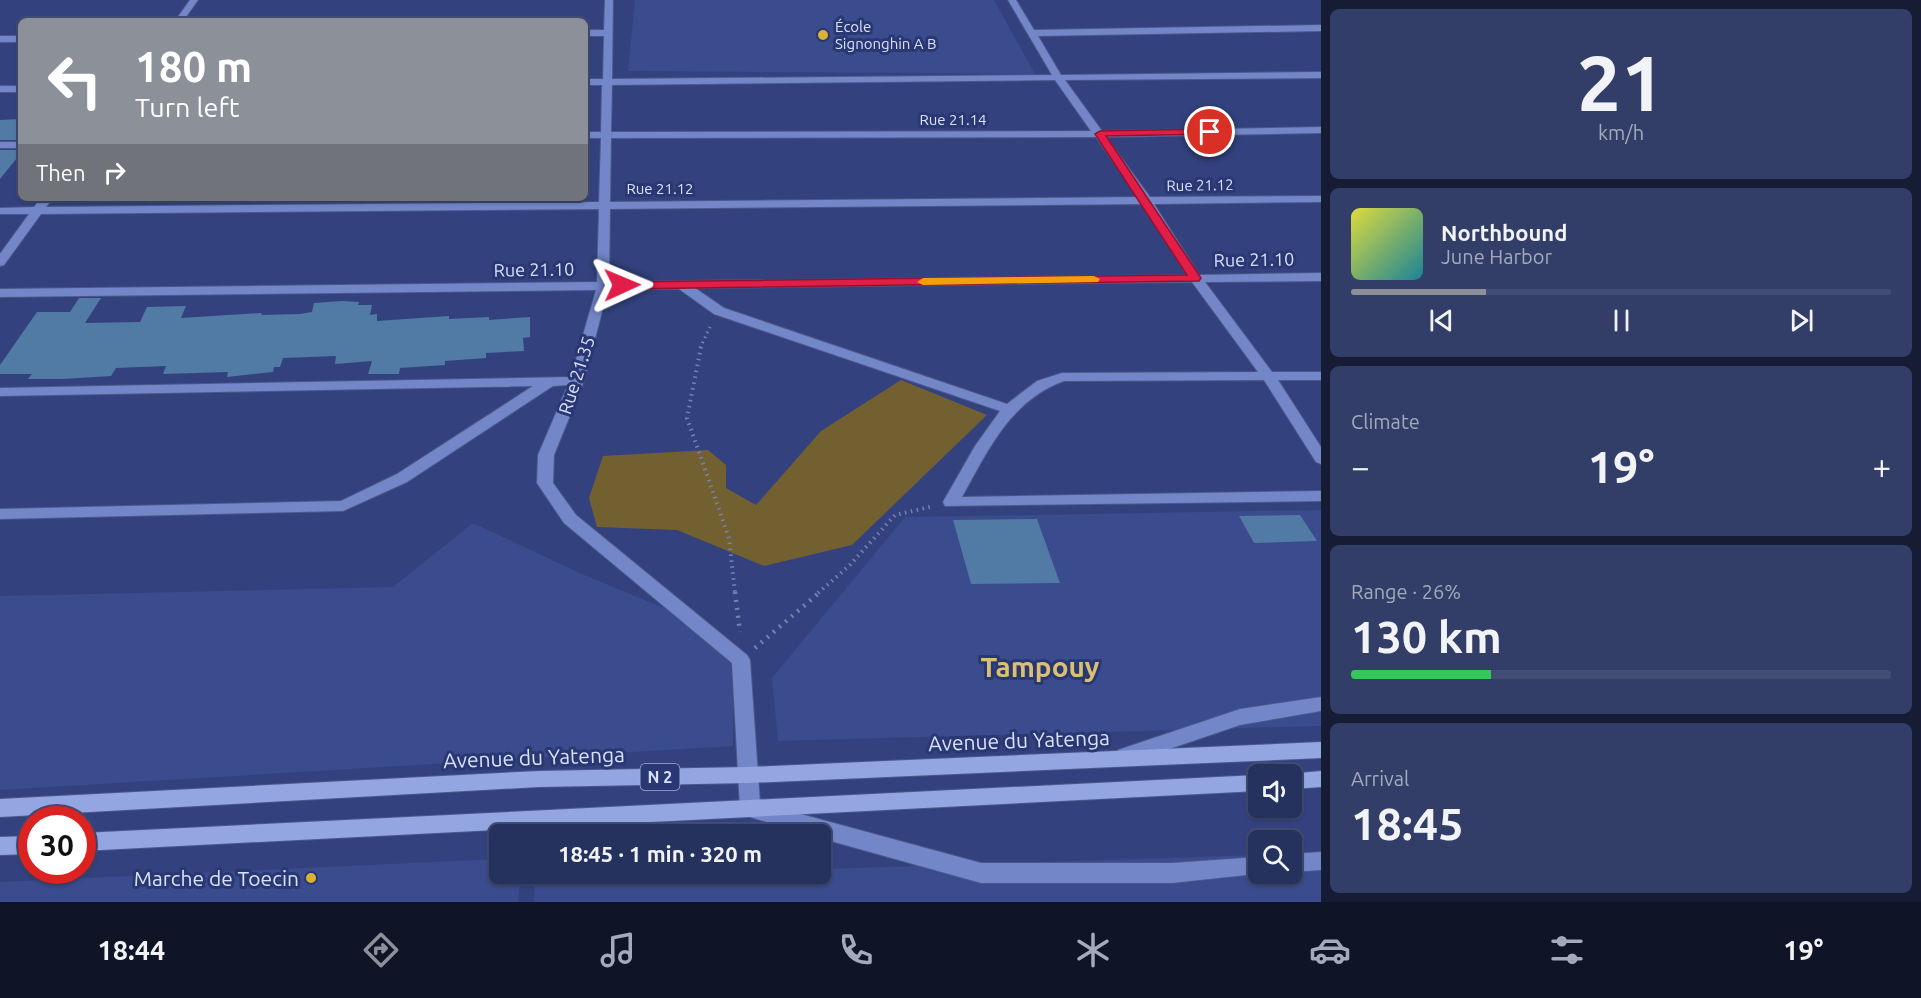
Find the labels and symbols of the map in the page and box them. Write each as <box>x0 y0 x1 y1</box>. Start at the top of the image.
place label: École Signonghin A B <box>835 18 937 52</box>
marker: École Signonghin A B <box>816 28 830 42</box>
pin <box>1184 106 1235 157</box>
street label: Rue 21.14 <box>919 111 987 128</box>
street label: Rue 21.12 <box>1166 176 1234 194</box>
street label: Rue 21.12 <box>626 180 694 197</box>
street label: Rue 21.10 <box>1214 248 1294 270</box>
position arrow <box>590 253 654 317</box>
street label: Rue 21.10 <box>494 258 574 280</box>
street label: Rue 21.35 <box>554 334 598 416</box>
district label: Tampouy <box>981 651 1100 682</box>
street label: Avenue du Yatenga <box>928 725 1110 755</box>
street label: Avenue du Yatenga <box>443 742 625 772</box>
road number: N 2 <box>640 764 680 790</box>
speed limit sign: 30 <box>18 806 96 884</box>
place label: Marche de Toecin <box>134 866 299 890</box>
marker: Marche de Toecin <box>304 871 318 885</box>

